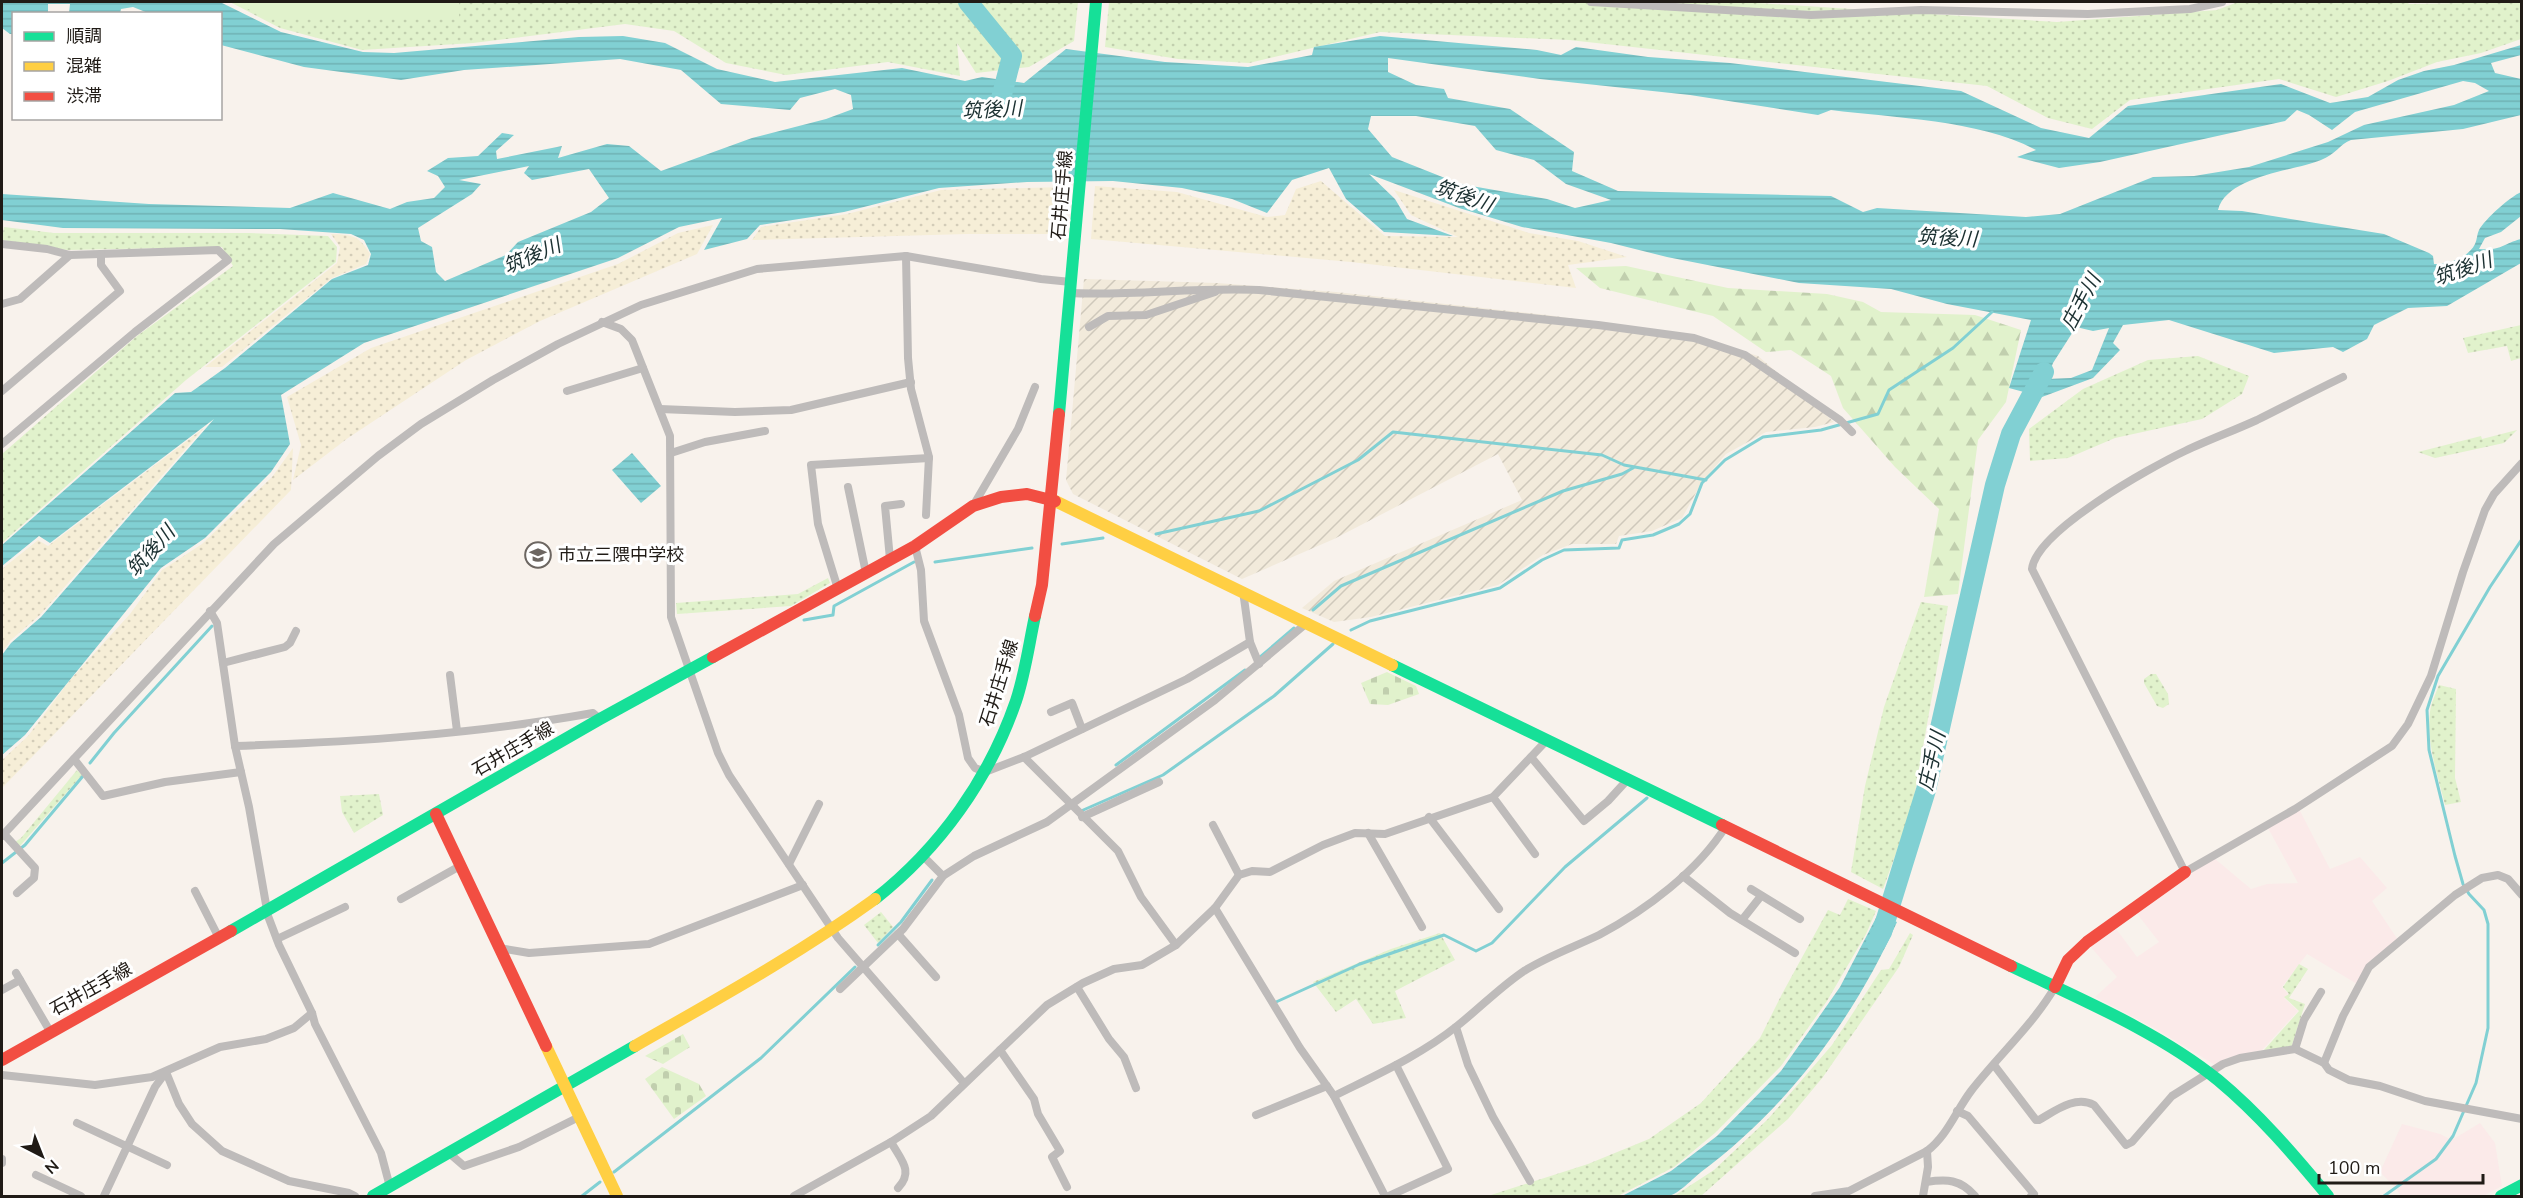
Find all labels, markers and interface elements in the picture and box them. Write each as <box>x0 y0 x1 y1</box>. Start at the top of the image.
legend <box>12 12 222 120</box>
text: 順調 <box>66 24 102 48</box>
text: 混雑 <box>66 54 102 78</box>
text: 渋滞 <box>66 84 102 108</box>
water label: 筑後川 <box>961 95 1025 125</box>
street label: 石井庄手線 <box>1046 149 1078 241</box>
water label: 筑後川 <box>1431 173 1499 219</box>
water label: 筑後川 <box>1916 223 1980 253</box>
water label: 筑後川 <box>499 231 567 280</box>
water label: 筑後川 <box>2430 246 2498 292</box>
water label: 庄手川 <box>2055 267 2108 335</box>
water label: 筑後川 <box>121 518 182 582</box>
school or university icon: 市立三隈中学校 <box>523 540 553 570</box>
place label: 市立三隈中学校 <box>558 543 684 567</box>
street label: 石井庄手線 <box>974 636 1024 730</box>
street label: 石井庄手線 <box>468 716 558 782</box>
water label: 庄手川 <box>1912 727 1952 793</box>
street label: 石井庄手線 <box>46 957 136 1021</box>
north arrow <box>12 1126 72 1186</box>
scale bar <box>2319 1147 2482 1185</box>
text: N <box>40 1154 63 1179</box>
text: 100 m <box>2328 1156 2380 1180</box>

